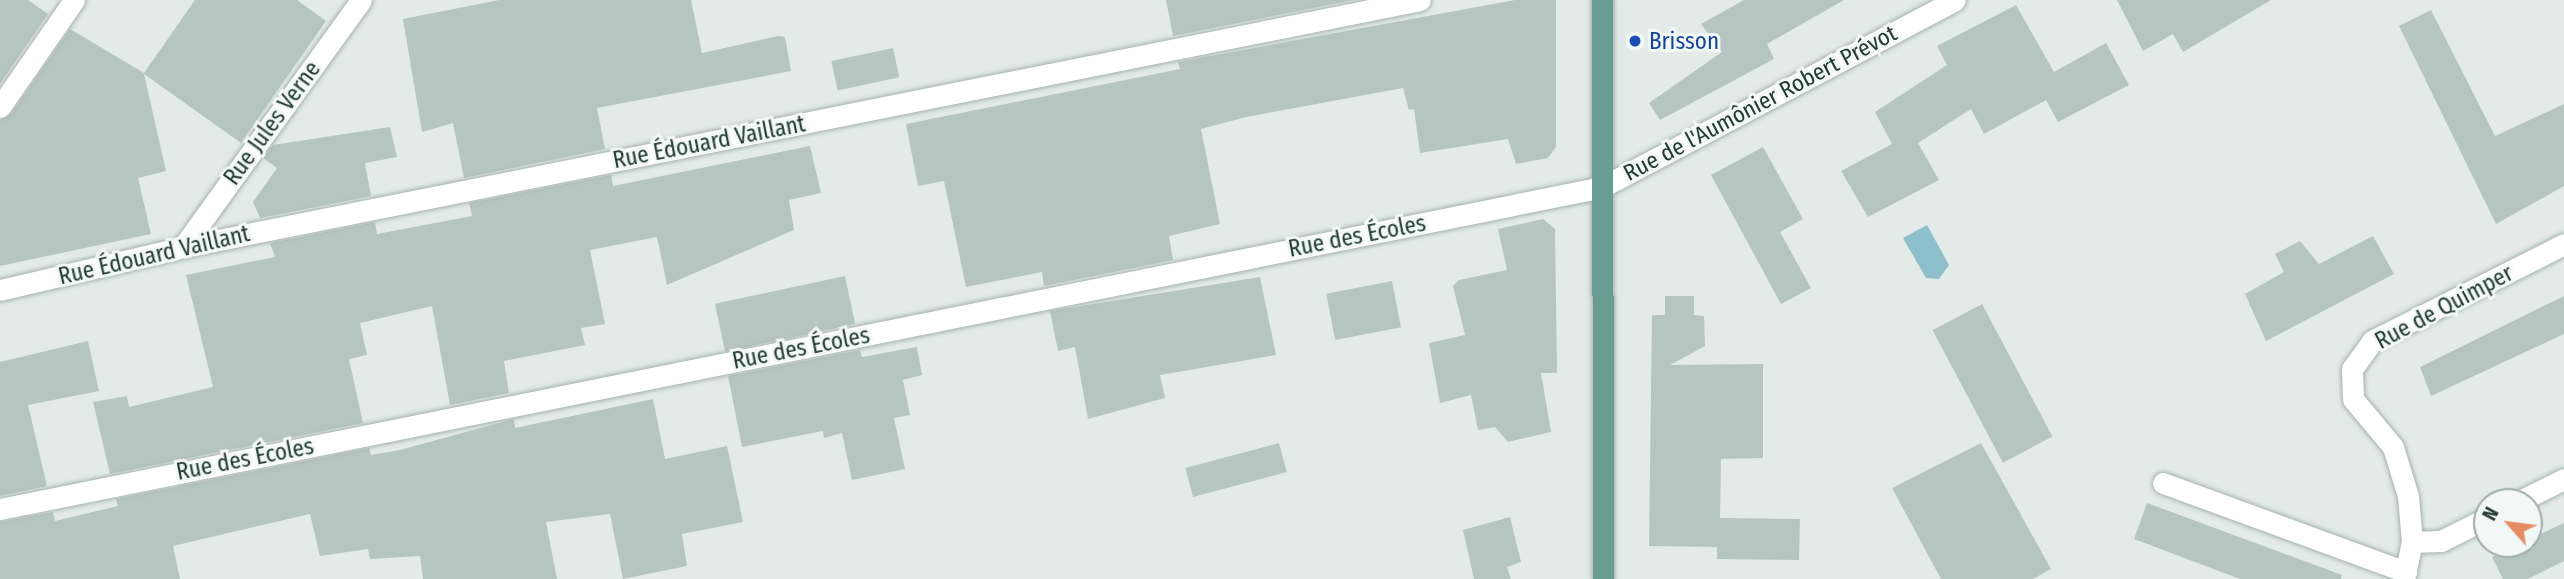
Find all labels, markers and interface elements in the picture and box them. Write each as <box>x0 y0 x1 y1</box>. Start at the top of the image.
street label: Rue de l'Aumônier Robert Prévot <box>1619 19 1901 187</box>
place label: Brisson <box>1649 27 1719 55</box>
marker: Brisson <box>1627 33 1643 49</box>
street label: Rue Jules Verne <box>218 56 326 190</box>
street label: Rue Édouard Vaillant <box>611 110 807 174</box>
street label: Rue des Écoles <box>1286 209 1428 263</box>
street label: Rue Édouard Vaillant <box>56 220 252 290</box>
street label: Rue de Quimper <box>2370 259 2518 355</box>
street label: Rue des Écoles <box>730 321 872 375</box>
street label: Rue des Écoles <box>174 432 316 486</box>
north arrow <box>2473 488 2543 558</box>
text: N <box>2478 503 2504 524</box>

